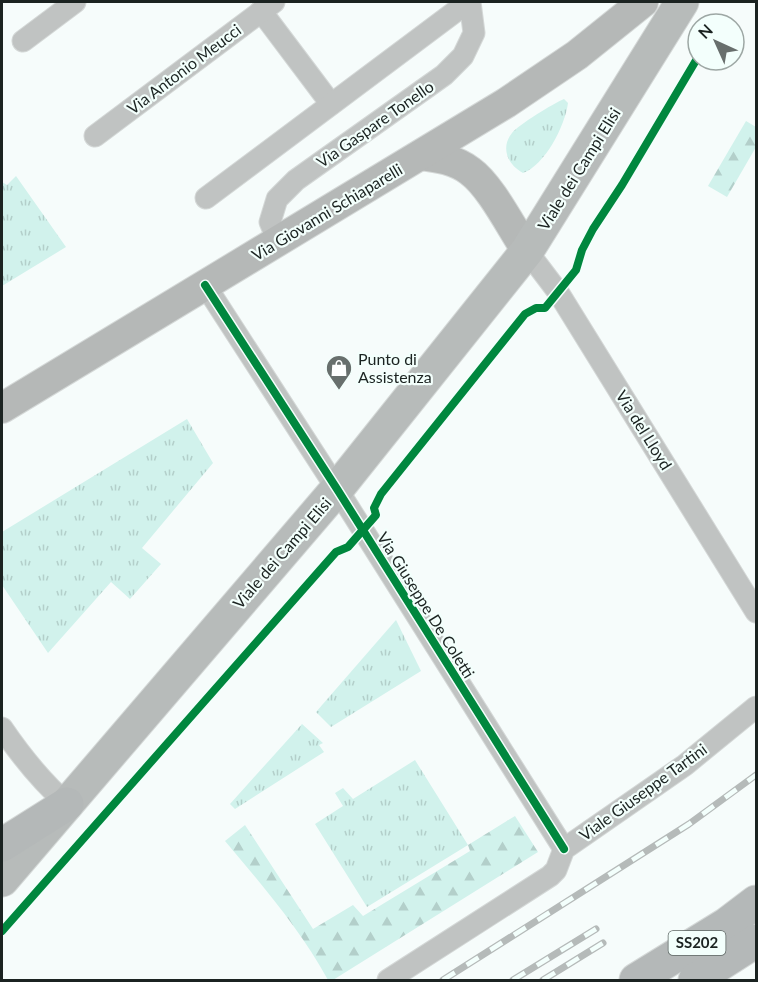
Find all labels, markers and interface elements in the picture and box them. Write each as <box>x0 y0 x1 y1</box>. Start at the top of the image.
north arrow <box>686 12 746 72</box>
street label: Via Antonio Meucci <box>123 20 244 118</box>
text: N <box>694 20 716 42</box>
street label: Via Gaspare Tonello <box>313 76 437 171</box>
street label: Viale dei Campi Elisi <box>533 104 624 233</box>
street label: Via Giovanni Schiaparelli <box>248 159 405 264</box>
place label: Punto di Assistenza <box>358 349 432 386</box>
shop icon: Punto di Assistenza <box>324 353 354 391</box>
street label: Via del Lloyd <box>613 387 676 473</box>
street label: Viale dei Campi Elisi <box>228 493 335 612</box>
street label: Via Giuseppe De Coletti <box>374 528 479 681</box>
street label: Viale Giuseppe Tartini <box>575 739 710 844</box>
road number: SS202 <box>668 931 726 955</box>

